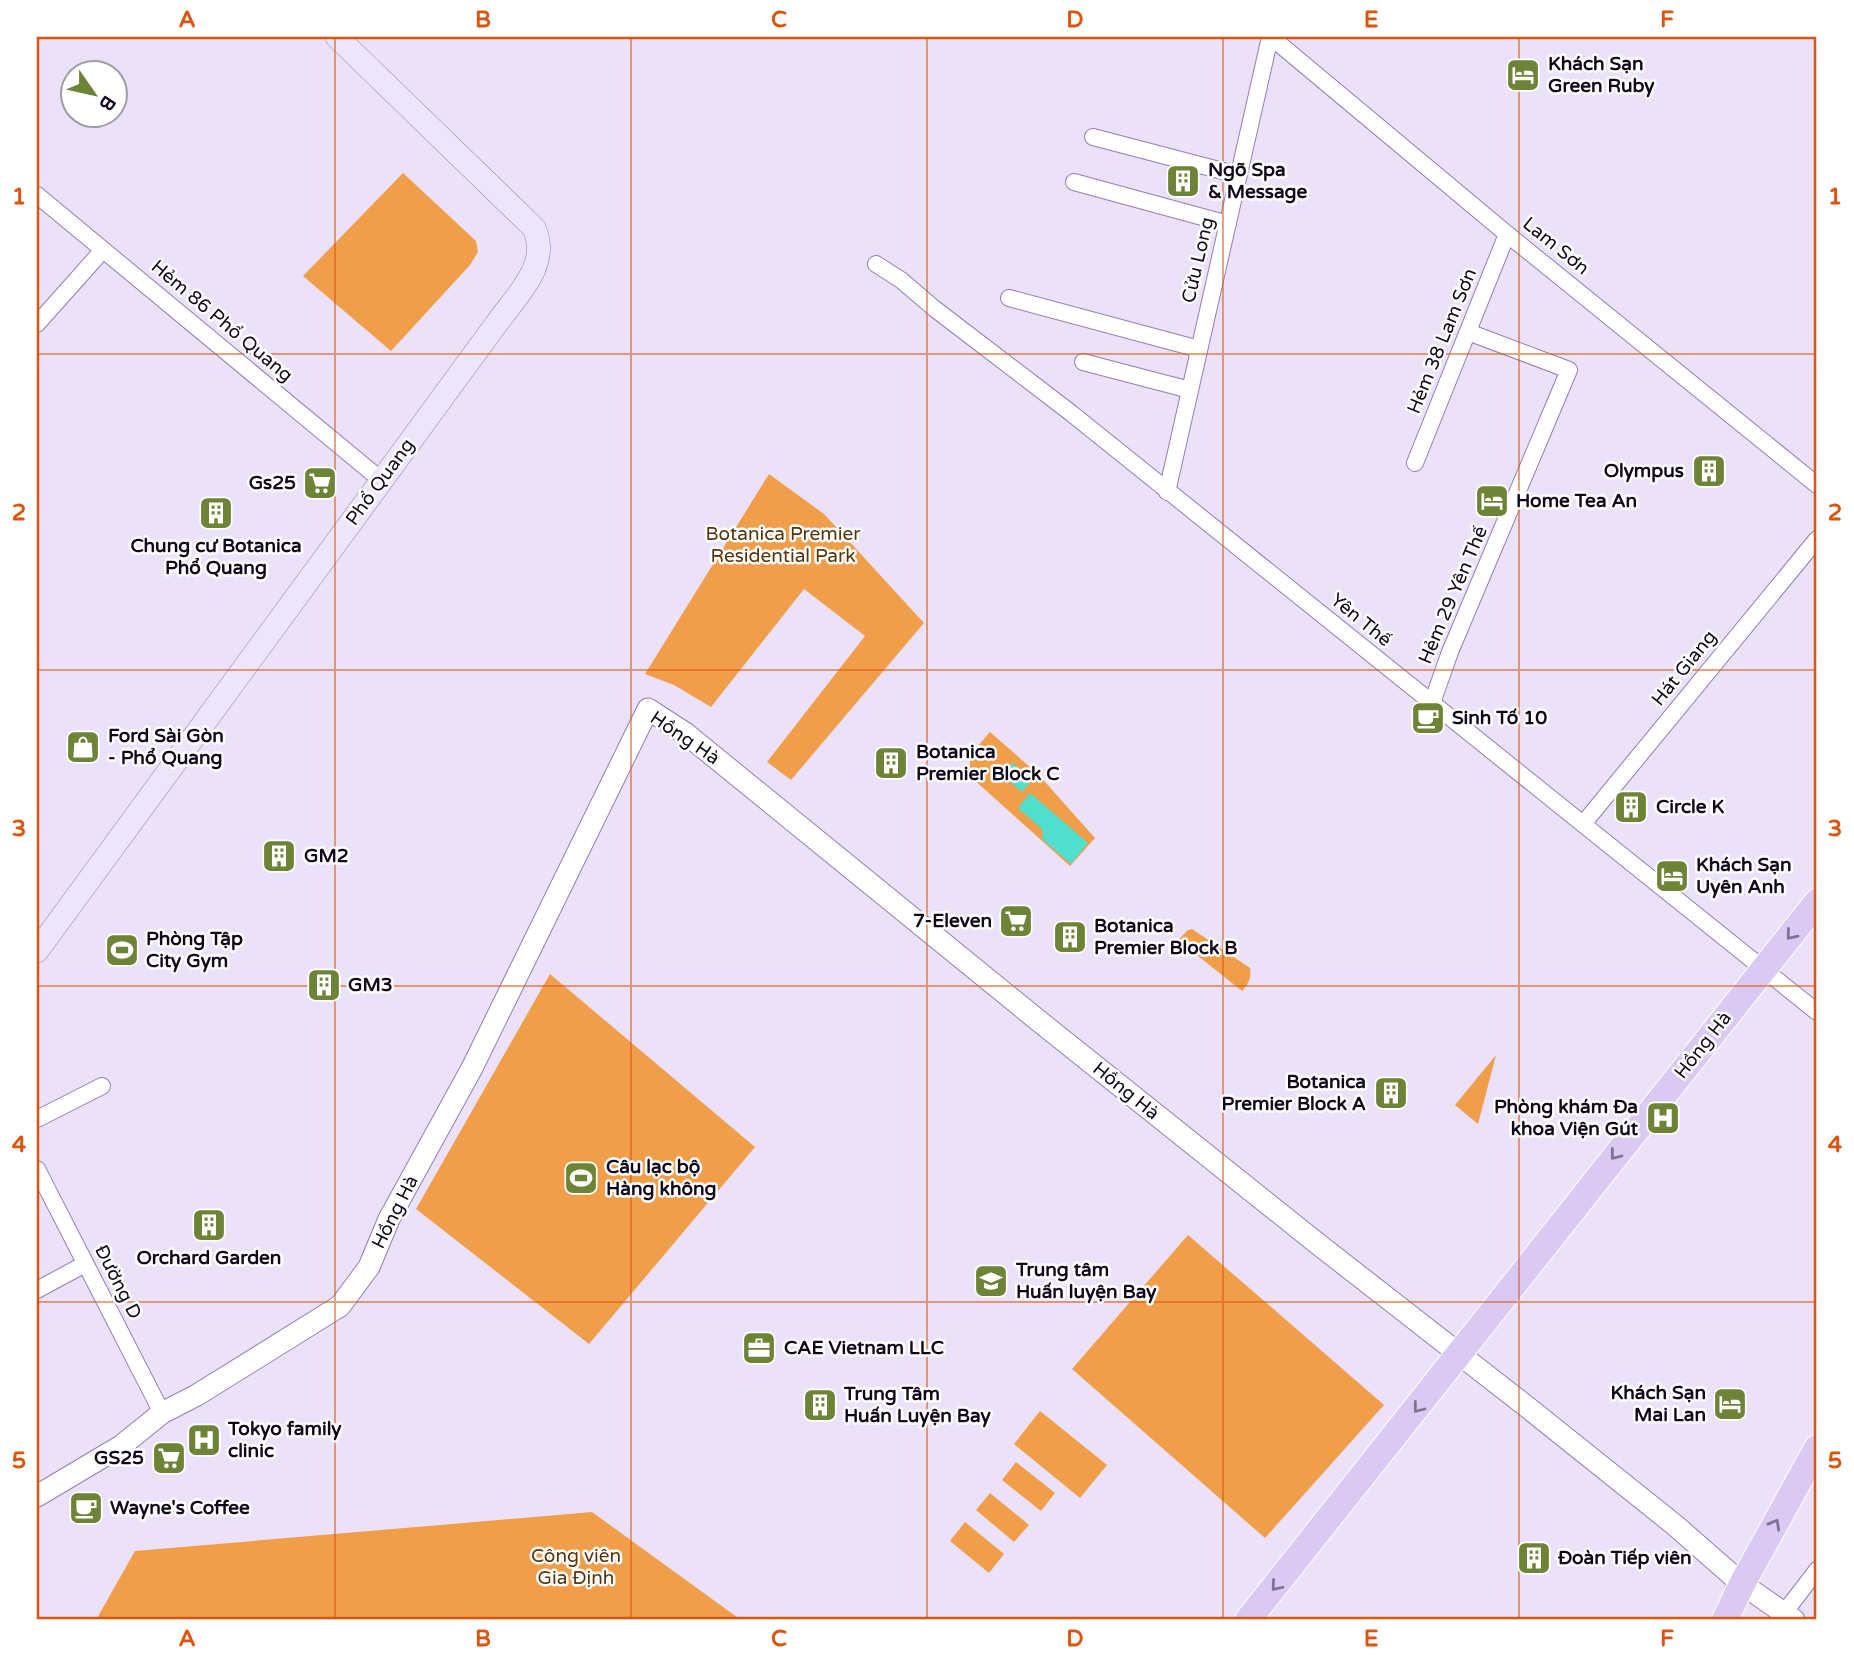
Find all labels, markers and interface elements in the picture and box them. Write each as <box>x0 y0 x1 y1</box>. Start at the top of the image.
text: A <box>178 6 196 34</box>
text: B <box>475 6 491 34</box>
text: C <box>771 6 787 34</box>
text: D <box>1066 6 1084 34</box>
text: E <box>1364 6 1378 34</box>
text: F <box>1660 6 1674 34</box>
place label: Khách Sạn Green Ruby <box>1548 53 1655 98</box>
hotel icon: Khách Sạn Green Ruby <box>1504 56 1542 94</box>
north arrow <box>60 60 130 130</box>
text: B <box>94 91 120 115</box>
place label: Ngõ Spa & Message <box>1208 159 1308 204</box>
building icon: Ngõ Spa & Message <box>1164 162 1202 200</box>
text: 1 <box>12 183 26 211</box>
text: 1 <box>1828 183 1842 211</box>
street label: Lam Sơn <box>1518 213 1594 279</box>
street label: Cửu Long <box>1177 215 1219 305</box>
street label: Hẻm 86 Phổ Quang <box>147 255 297 387</box>
street label: Hẻm 38 Lam Sơn <box>1403 265 1481 417</box>
street label: Phổ Quang <box>341 434 419 530</box>
building icon: Olympus <box>1690 452 1728 490</box>
place label: Olympus <box>1604 460 1684 483</box>
supermarket icon: Gs25 <box>301 464 339 502</box>
place label: Gs25 <box>249 472 296 494</box>
hotel icon: Home Tea An <box>1473 482 1511 520</box>
place label: Home Tea An <box>1516 490 1637 512</box>
building icon: Chung cư Botanica Phổ Quang <box>197 494 235 532</box>
text: 2 <box>12 499 26 527</box>
text: 2 <box>1828 499 1842 527</box>
park label: Botanica Premier Residential Park <box>705 523 861 567</box>
street label: Hẻm 29 Yên Thế <box>1414 523 1492 667</box>
place label: Chung cư Botanica Phổ Quang <box>130 535 302 580</box>
street label: Yên Thế <box>1326 589 1396 651</box>
street label: Hát Giang <box>1647 626 1721 710</box>
cafe icon: Sinh Tố 10 <box>1409 699 1447 737</box>
street label: Hồng Hà <box>646 707 724 769</box>
place label: Sinh Tố 10 <box>1452 707 1547 729</box>
place label: Ford Sài Gòn - Phổ Quang <box>108 725 224 770</box>
shop icon: Ford Sài Gòn - Phổ Quang <box>64 728 102 766</box>
place label: Botanica Premier Block C <box>916 741 1059 785</box>
building icon: Botanica Premier Block C <box>872 744 910 782</box>
building icon: Circle K <box>1612 788 1650 826</box>
place label: Circle K <box>1656 796 1724 818</box>
text: 3 <box>12 815 26 843</box>
text: 3 <box>1828 815 1842 843</box>
building icon: GM2 <box>260 837 298 875</box>
place label: GM2 <box>304 845 349 867</box>
place label: Khách Sạn Uyên Anh <box>1696 854 1792 899</box>
hotel icon: Khách Sạn Uyên Anh <box>1653 857 1691 895</box>
supermarket icon: 7-Eleven <box>997 902 1035 940</box>
place label: 7-Eleven <box>913 910 992 932</box>
place label: Botanica Premier Block B <box>1094 915 1237 959</box>
building icon: Botanica Premier Block B <box>1051 918 1089 956</box>
one-way arrow <box>1786 927 1799 939</box>
place label: Phòng Tập City Gym <box>146 928 243 973</box>
sports icon: Phòng Tập City Gym <box>103 931 141 969</box>
building icon: GM3 <box>305 966 343 1004</box>
place label: GM3 <box>348 974 393 996</box>
street label: Hồng Hà <box>1670 1007 1736 1083</box>
street label: Hồng Hà <box>1088 1058 1164 1124</box>
place label: Botanica Premier Block A <box>1222 1071 1366 1115</box>
building icon: Botanica Premier Block A <box>1372 1074 1410 1112</box>
place label: Phòng khám Đa khoa Viện Gút <box>1494 1096 1639 1140</box>
hospital icon: Phòng khám Đa khoa Viện Gút <box>1644 1099 1682 1137</box>
text: 4 <box>12 1131 27 1159</box>
text: 4 <box>1828 1131 1843 1159</box>
one-way arrow <box>1611 1147 1623 1160</box>
place label: Câu lạc bộ Hàng không <box>606 1156 717 1201</box>
sports icon: Câu lạc bộ Hàng không <box>562 1159 600 1197</box>
street label: Hồng Hà <box>367 1172 423 1252</box>
building icon: Orchard Garden <box>190 1206 228 1244</box>
street label: Đường D <box>90 1241 146 1323</box>
place label: Orchard Garden <box>137 1247 281 1269</box>
place label: Trung tâm Huấn luyện Bay <box>1015 1259 1157 1304</box>
school or university icon: Trung tâm Huấn luyện Bay <box>972 1262 1010 1300</box>
office icon: CAE Vietnam LLC <box>740 1329 778 1367</box>
place label: CAE Vietnam LLC <box>784 1337 944 1359</box>
place label: Khách Sạn Mai Lan <box>1610 1382 1706 1426</box>
place label: Trung Tâm Huấn Luyện Bay <box>843 1383 991 1428</box>
hotel icon: Khách Sạn Mai Lan <box>1711 1385 1749 1423</box>
building icon: Trung Tâm Huấn Luyện Bay <box>801 1386 839 1424</box>
one-way arrow <box>1414 1399 1426 1412</box>
place label: Tokyo family clinic <box>227 1418 342 1462</box>
hospital icon: Tokyo family clinic <box>185 1421 223 1459</box>
supermarket icon: GS25 <box>150 1439 188 1477</box>
text: 5 <box>12 1447 26 1475</box>
place label: GS25 <box>94 1447 144 1469</box>
text: 5 <box>1828 1447 1842 1475</box>
cafe icon: Wayne's Coffee <box>67 1489 105 1527</box>
place label: Wayne's Coffee <box>110 1497 250 1520</box>
one-way arrow <box>1767 1519 1780 1531</box>
building icon: Đoàn Tiếp viên <box>1515 1539 1553 1577</box>
park label: Công viên Gia Định <box>531 1545 621 1589</box>
place label: Đoàn Tiếp viên <box>1557 1547 1692 1570</box>
one-way arrow <box>1272 1578 1285 1590</box>
text: A <box>178 1625 196 1653</box>
text: B <box>475 1625 491 1653</box>
text: C <box>771 1625 787 1653</box>
text: D <box>1066 1625 1084 1653</box>
text: E <box>1364 1625 1378 1653</box>
text: F <box>1660 1625 1674 1653</box>

